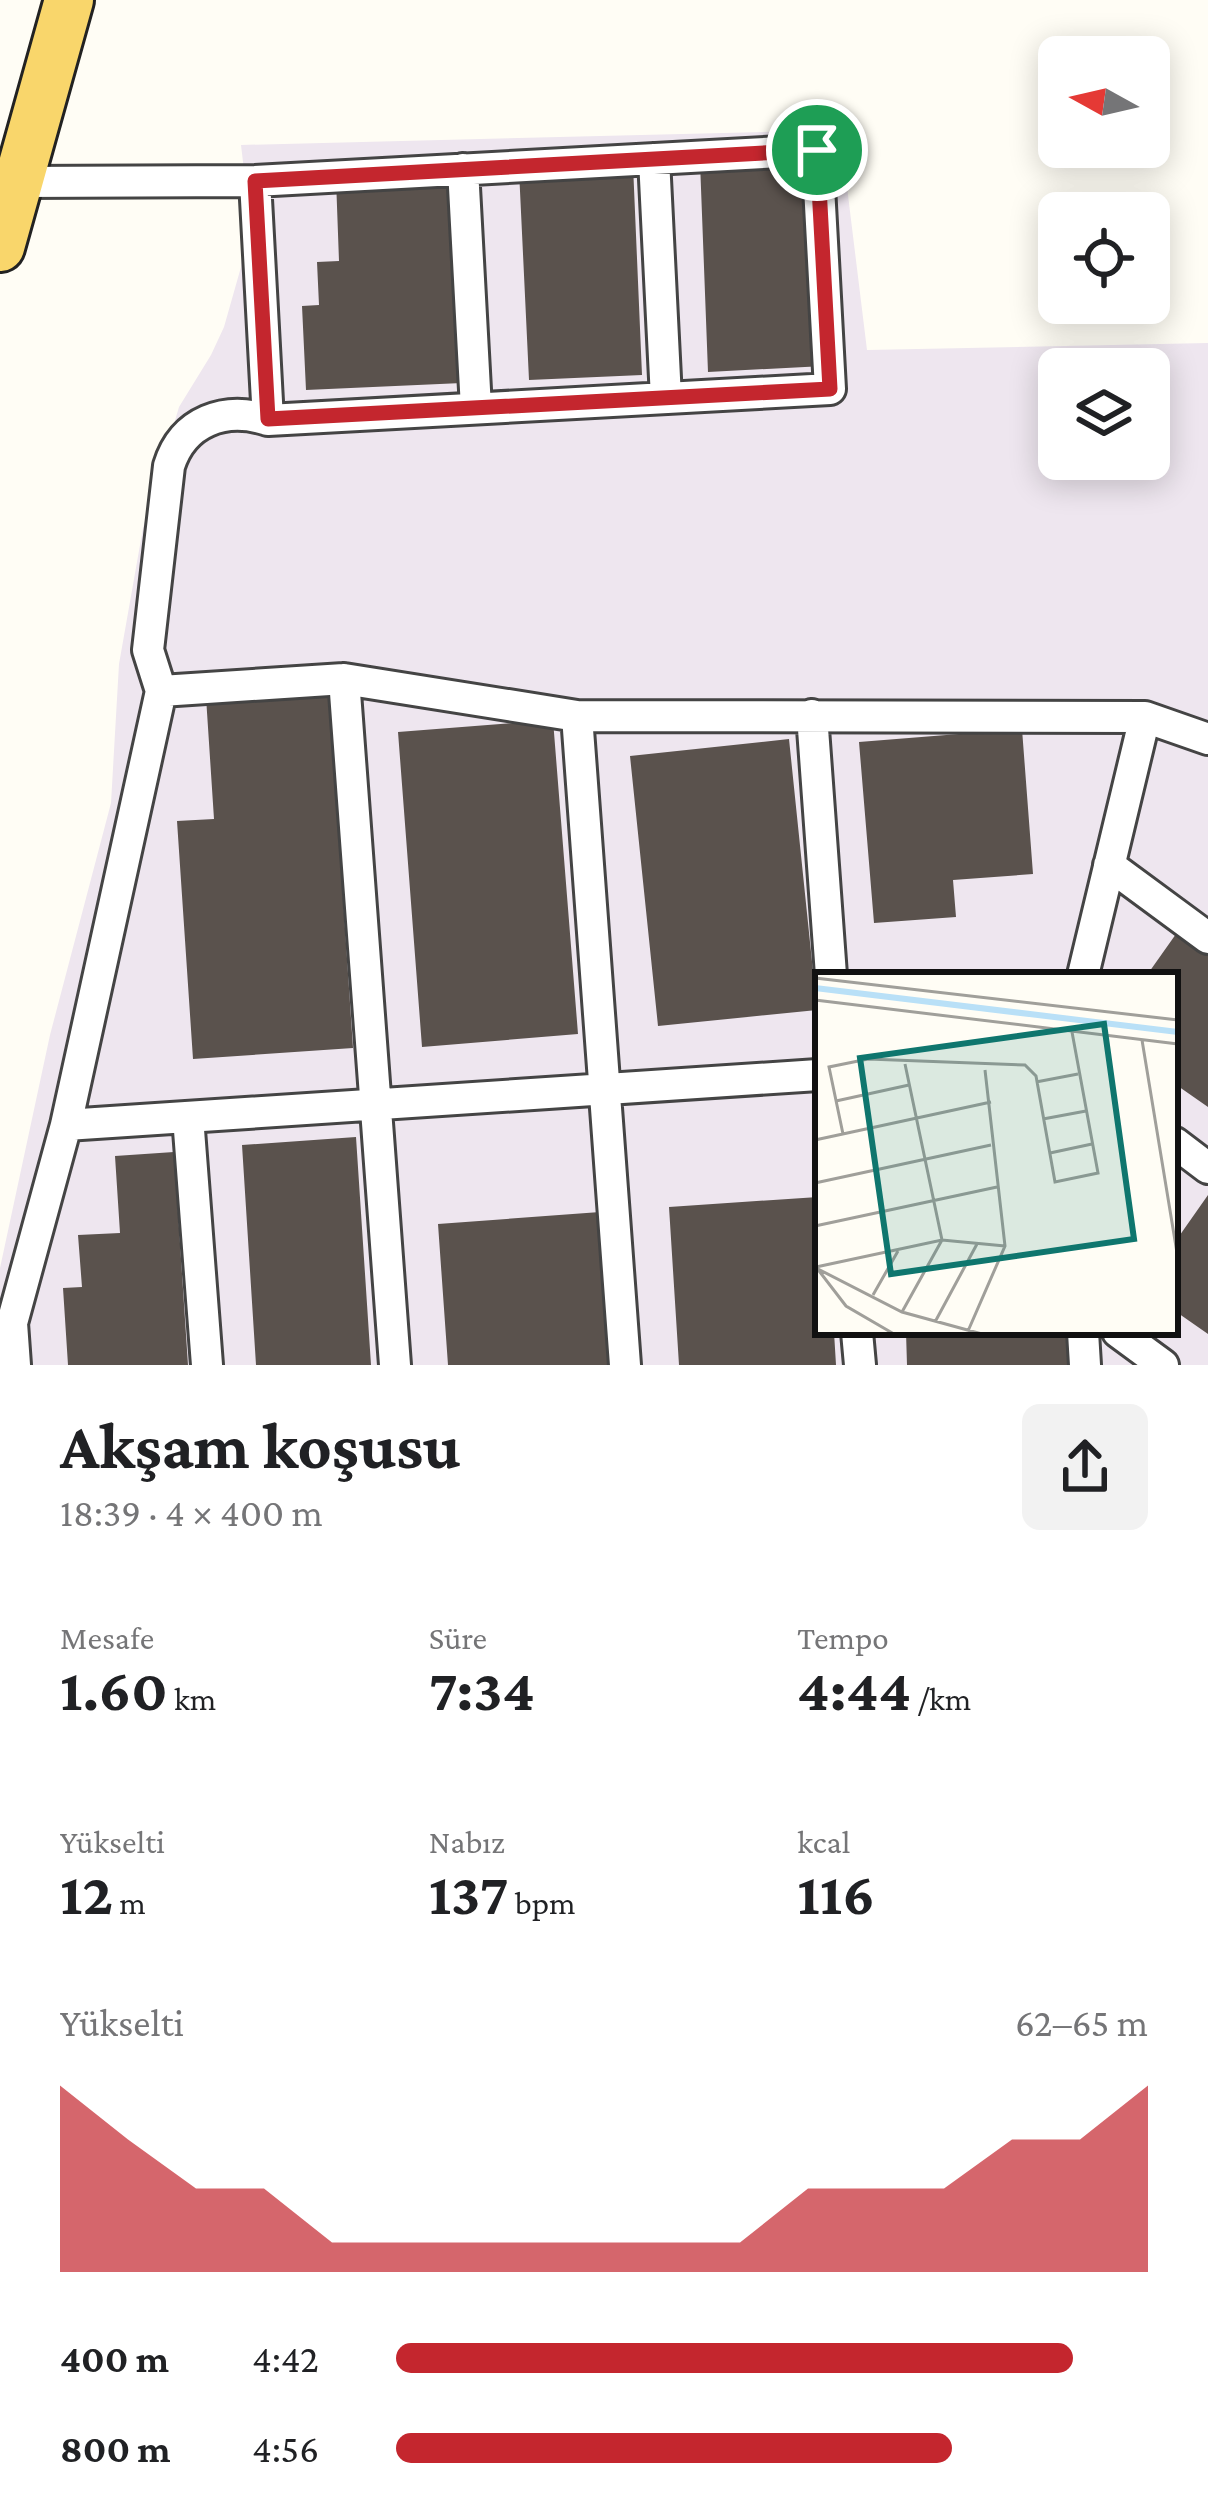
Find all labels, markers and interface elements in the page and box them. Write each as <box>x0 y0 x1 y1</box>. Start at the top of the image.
north arrow <box>1038 36 1170 168</box>
map controls <box>1038 36 1170 480</box>
pin <box>766 99 868 201</box>
icon: arrive <box>784 117 850 183</box>
button: locate <box>1038 192 1170 324</box>
button: layers <box>1038 348 1170 480</box>
inset map <box>815 972 1178 1335</box>
button: share <box>1022 1404 1148 1530</box>
text: Akşam koşusu <box>60 1409 460 1482</box>
text: 18:39 · 4 × 400 m <box>60 1491 323 1534</box>
text: Mesafe <box>60 1619 154 1656</box>
text: Süre <box>429 1619 487 1656</box>
text: Tempo <box>797 1619 889 1656</box>
text: 1.60 <box>60 1656 168 1723</box>
text: 7:34 <box>429 1656 535 1723</box>
text: 4:44 <box>797 1656 911 1723</box>
text: km <box>168 1680 216 1717</box>
text: /km <box>911 1680 971 1717</box>
text: Yükselti <box>60 1823 165 1860</box>
text: Nabız <box>429 1823 505 1860</box>
text: kcal <box>797 1823 851 1860</box>
text: 12 <box>60 1860 113 1927</box>
text: 137 <box>429 1860 509 1927</box>
text: 116 <box>797 1860 875 1927</box>
text: m <box>113 1884 146 1921</box>
text: bpm <box>509 1884 576 1921</box>
text: Yükselti <box>60 2001 184 2044</box>
text: 62–65 m <box>1015 2001 1148 2044</box>
text: 400 m <box>60 2337 169 2380</box>
text: 4:42 <box>252 2337 319 2380</box>
text: 800 m <box>60 2427 171 2470</box>
text: 4:56 <box>252 2427 319 2470</box>

